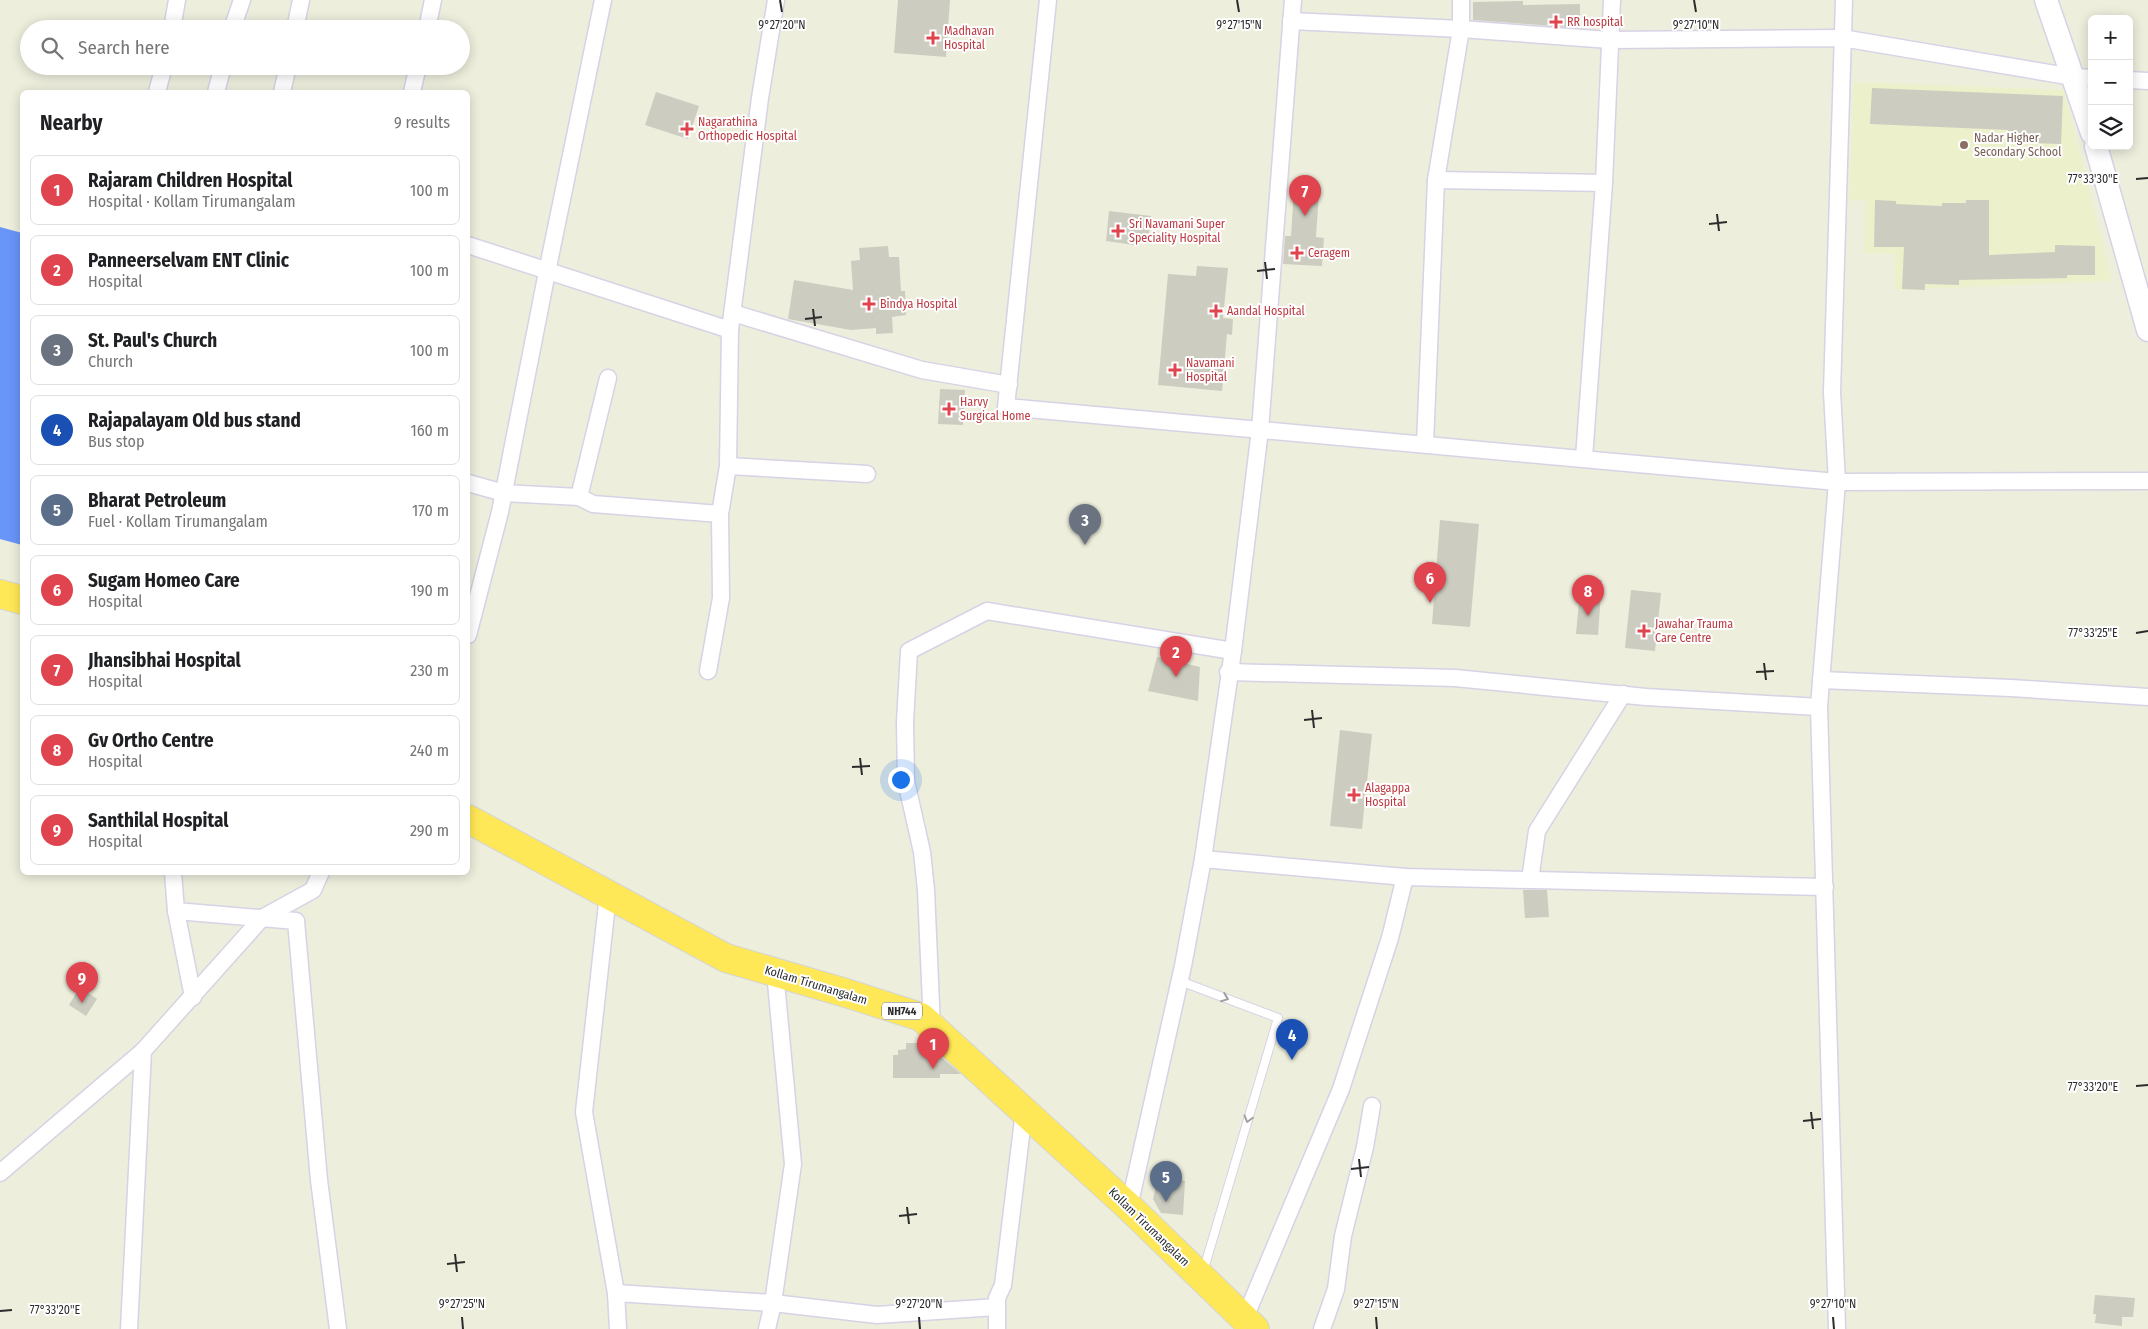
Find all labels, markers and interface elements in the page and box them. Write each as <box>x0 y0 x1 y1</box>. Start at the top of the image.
marker: RR hospital <box>1549 15 1563 29</box>
place label: RR hospital <box>1567 15 1623 29</box>
map controls <box>2088 15 2133 150</box>
button: + <box>2088 15 2133 60</box>
text: 9°27'20"N <box>758 18 806 32</box>
text: 9°27'15"N <box>1216 18 1262 32</box>
text: 9°27'10"N <box>1673 18 1719 32</box>
search box <box>20 20 470 75</box>
place label: Madhavan Hospital <box>944 24 994 52</box>
marker: Madhavan Hospital <box>926 31 940 45</box>
icon: search <box>38 34 66 62</box>
text: Search here <box>78 36 170 59</box>
button: − <box>2088 60 2133 105</box>
button: layers <box>2088 105 2133 150</box>
text: Nearby <box>40 110 102 136</box>
text: 9 results <box>394 113 450 132</box>
place label: Nagarathina Orthopedic Hospital <box>698 115 797 143</box>
marker: Nagarathina Orthopedic Hospital <box>680 122 694 136</box>
place label: Nadar Higher Secondary School <box>1974 131 2061 159</box>
marker: Nadar Higher Secondary School <box>1958 139 1970 151</box>
text: Rajaram Children Hospital <box>88 169 293 192</box>
text: 77°33'30"E <box>2068 172 2119 186</box>
pin: 7 <box>1289 175 1321 216</box>
text: 1 <box>54 181 60 200</box>
text: 100 m <box>410 181 449 200</box>
text: Hospital · Kollam Tirumangalam <box>88 192 296 211</box>
place label: Sri Navamani Super Speciality Hospital <box>1129 217 1226 245</box>
marker: Sri Navamani Super Speciality Hospital <box>1111 224 1125 238</box>
marker: Ceragem <box>1290 246 1304 260</box>
place label: Ceragem <box>1308 246 1350 260</box>
text: Panneerselvam ENT Clinic <box>88 249 289 272</box>
text: 2 <box>53 261 61 280</box>
text: 100 m <box>410 261 449 280</box>
text: Hospital <box>88 272 143 291</box>
marker: Bindya Hospital <box>862 297 876 311</box>
place label: Bindya Hospital <box>880 297 957 311</box>
marker: Aandal Hospital <box>1209 304 1223 318</box>
place label: Aandal Hospital <box>1227 304 1305 318</box>
text: St. Paul's Church <box>88 329 217 352</box>
text: 3 <box>53 341 61 360</box>
text: 100 m <box>410 341 449 360</box>
text: Church <box>88 352 133 371</box>
place label: Navamani Hospital <box>1186 356 1235 384</box>
marker: Navamani Hospital <box>1168 363 1182 377</box>
place label: Harvy Surgical Home <box>960 395 1030 423</box>
marker: Harvy Surgical Home <box>942 402 956 416</box>
text: Rajapalayam Old bus stand <box>88 409 301 432</box>
text: 4 <box>53 421 61 440</box>
text: 160 m <box>410 421 449 440</box>
text: Bus stop <box>88 432 144 451</box>
text: Bharat Petroleum <box>88 489 226 512</box>
text: 5 <box>53 501 61 520</box>
text: 170 m <box>412 501 449 520</box>
pin: 3 <box>1069 504 1101 545</box>
text: Fuel · Kollam Tirumangalam <box>88 512 268 531</box>
pin: 6 <box>1414 562 1446 603</box>
text: Sugam Homeo Care <box>88 569 240 592</box>
pin: 8 <box>1572 575 1604 616</box>
text: 6 <box>53 581 61 600</box>
text: 190 m <box>411 581 449 600</box>
text: Hospital <box>88 592 143 611</box>
place label: Jawahar Trauma Care Centre <box>1655 617 1733 645</box>
marker: Jawahar Trauma Care Centre <box>1637 624 1651 638</box>
text: 77°33'25"E <box>2068 626 2118 640</box>
pin: 2 <box>1160 636 1192 677</box>
text: Jhansibhai Hospital <box>88 649 241 672</box>
text: 7 <box>54 661 60 680</box>
text: 230 m <box>410 661 449 680</box>
text: Hospital <box>88 672 143 691</box>
text: Gv Ortho Centre <box>88 729 214 752</box>
text: 8 <box>53 741 61 760</box>
text: 240 m <box>410 741 449 760</box>
text: Hospital <box>88 752 143 771</box>
your location <box>888 767 914 793</box>
place label: Alagappa Hospital <box>1365 781 1410 809</box>
marker: Alagappa Hospital <box>1347 788 1361 802</box>
text: Santhilal Hospital <box>88 809 228 832</box>
text: 9 <box>53 821 61 840</box>
text: 290 m <box>410 821 449 840</box>
text: Hospital <box>88 832 143 851</box>
pin: 9 <box>66 962 98 1003</box>
street label: Kollam Tirumangalam <box>763 963 869 1007</box>
one-way arrow <box>1221 992 1229 1002</box>
road number: NH744 <box>882 1002 922 1019</box>
pin: 4 <box>1276 1019 1308 1060</box>
pin: 1 <box>917 1028 949 1069</box>
text: 77°33'20"E <box>2068 1080 2119 1094</box>
one-way arrow <box>1244 1115 1254 1123</box>
pin: 5 <box>1150 1161 1182 1202</box>
street label: Kollam Tirumangalam <box>1106 1185 1192 1269</box>
text: 9°27'25"N <box>439 1297 485 1311</box>
text: 9°27'20"N <box>895 1297 943 1311</box>
text: 9°27'15"N <box>1353 1297 1399 1311</box>
text: 9°27'10"N <box>1810 1297 1856 1311</box>
text: 77°33'20"E <box>30 1303 81 1317</box>

